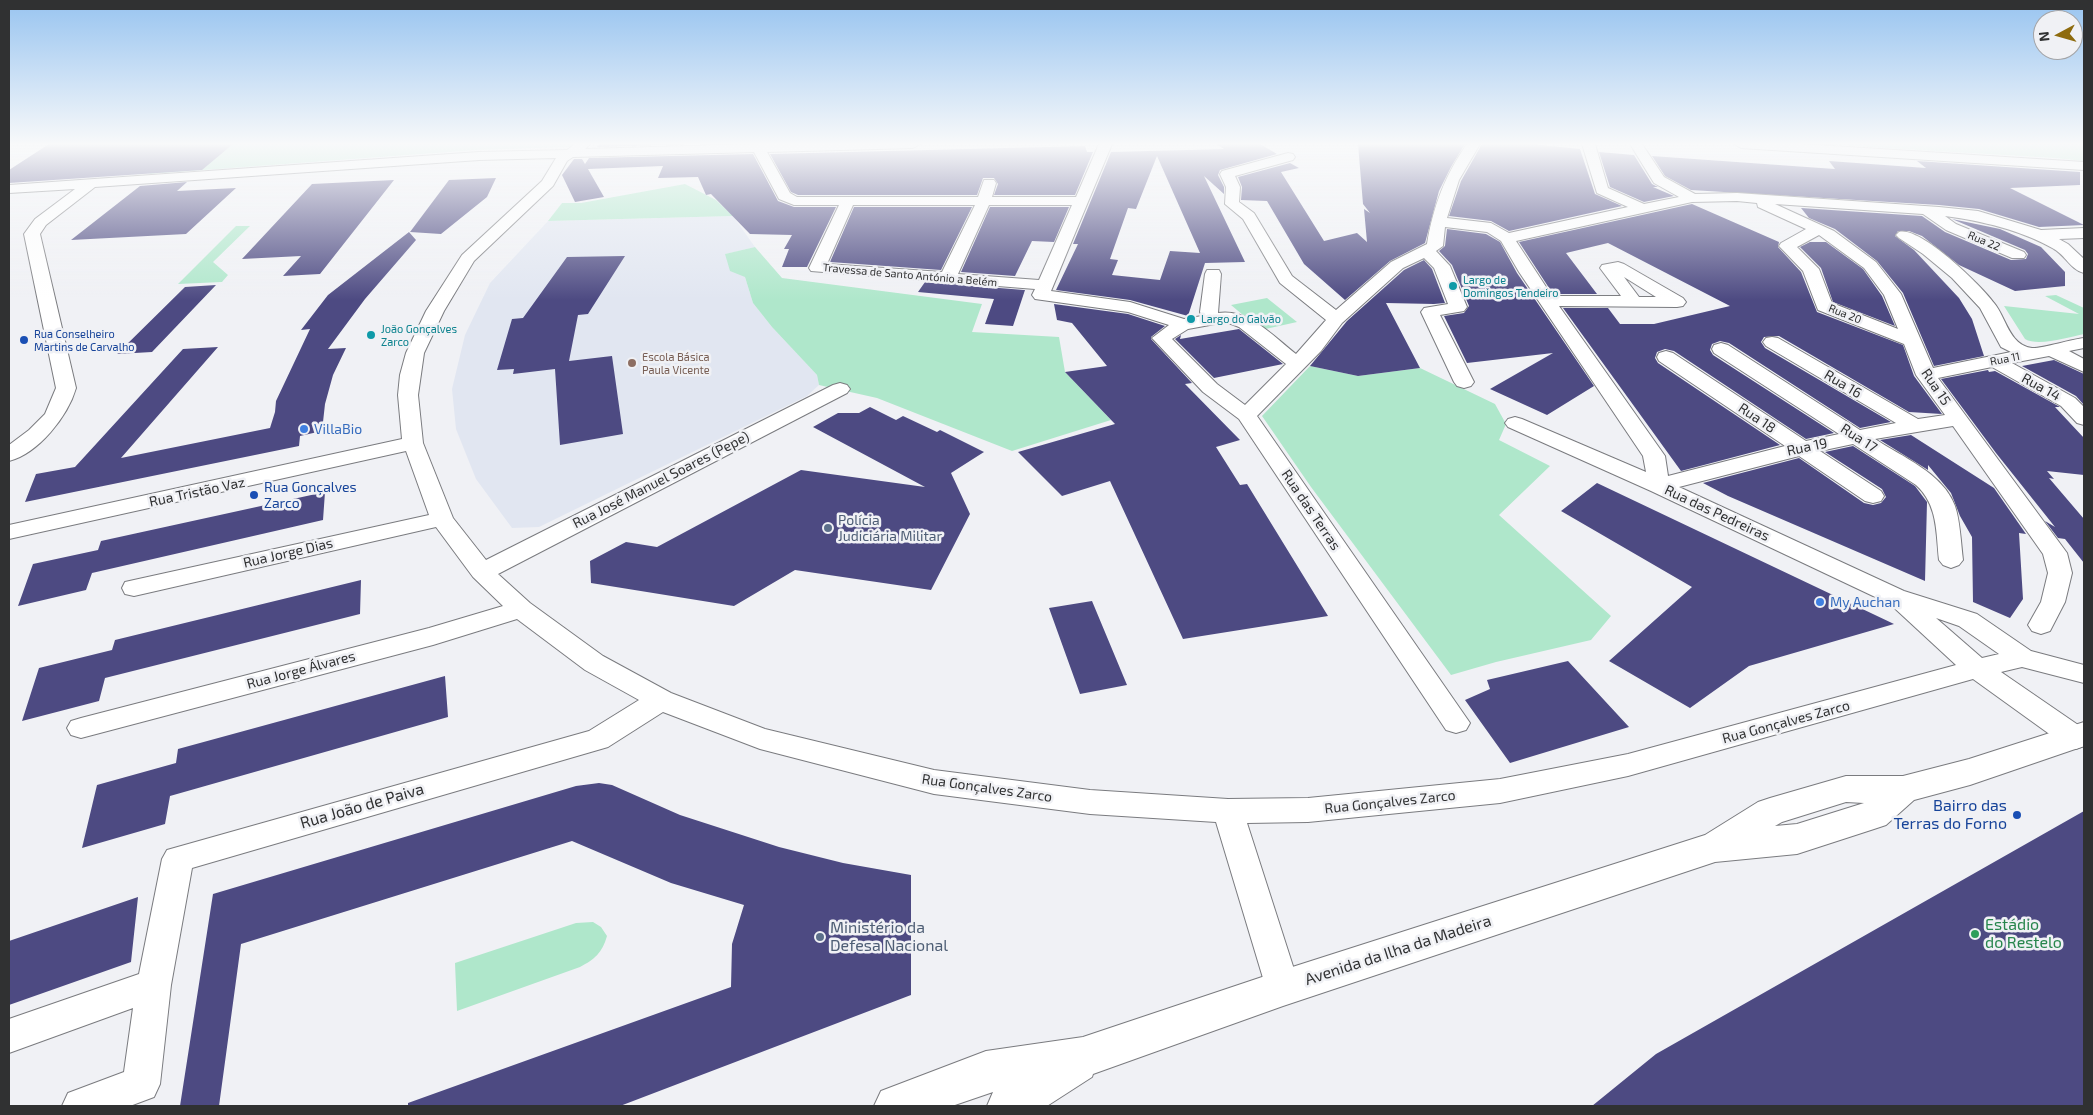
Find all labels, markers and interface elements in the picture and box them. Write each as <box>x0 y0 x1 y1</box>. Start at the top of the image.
north arrow <box>2033 10 2083 60</box>
text: N <box>2035 31 2053 42</box>
street label: Rua 22 <box>1966 228 2002 254</box>
street label: Travessa de Santo António a Belém <box>822 261 998 289</box>
place label: Largo de Domingos Tendeiro <box>1463 273 1559 299</box>
marker: Largo de Domingos Tendeiro <box>1447 280 1459 292</box>
street label: Rua 20 <box>1827 301 1863 327</box>
place label: Largo do Galvão <box>1201 312 1281 326</box>
marker: Largo do Galvão <box>1185 313 1197 325</box>
place label: João Gonçalves Zarco <box>381 322 457 348</box>
place label: Rua Conselheiro Martins de Carvalho <box>34 327 135 353</box>
marker: João Gonçalves Zarco <box>365 329 377 341</box>
marker: Rua Conselheiro Martins de Carvalho <box>18 334 30 346</box>
place label: Escola Básica Paula Vicente <box>642 350 710 376</box>
street label: Rua 11 <box>1989 350 2021 368</box>
marker: Escola Básica Paula Vicente <box>626 357 638 369</box>
street label: Rua 16 <box>1821 366 1865 402</box>
street label: Rua 15 <box>1918 366 1954 408</box>
street label: Rua 14 <box>2019 370 2063 404</box>
street label: Rua 18 <box>1735 399 1779 437</box>
street label: Rua 17 <box>1838 420 1880 456</box>
place label: VillaBio <box>314 421 362 437</box>
marker: VillaBio <box>298 423 310 435</box>
street label: Rua José Manuel Soares (Pepe) <box>570 428 752 532</box>
street label: Rua 19 <box>1785 435 1829 459</box>
street label: Rua das Terras <box>1278 467 1344 553</box>
street label: Rua Tristão Vaz <box>148 474 246 510</box>
place label: Rua Gonçalves Zarco <box>264 479 357 512</box>
street label: Rua das Pedreiras <box>1662 481 1772 545</box>
marker: Rua Gonçalves Zarco <box>248 489 260 501</box>
place label: Polícia Judiciária Militar <box>838 512 942 544</box>
marker: Polícia Judiciária Militar <box>822 522 834 534</box>
street label: Rua Jorge Dias <box>241 535 335 571</box>
place label: My Auchan <box>1830 594 1900 610</box>
marker: My Auchan <box>1814 596 1826 608</box>
street label: Rua Jorge Álvares <box>245 647 357 693</box>
street label: Rua Gonçalves Zarco <box>1720 697 1852 747</box>
street label: Rua Gonçalves Zarco <box>921 771 1053 805</box>
street label: Rua João de Paiva <box>298 779 426 833</box>
street label: Rua Gonçalves Zarco <box>1324 787 1456 817</box>
place label: Bairro das Terras do Forno <box>1894 796 2007 834</box>
marker: Bairro das Terras do Forno <box>2011 809 2023 821</box>
street label: Avenida da Ilha da Madeira <box>1302 911 1494 989</box>
place label: Estádio do Restelo <box>1985 915 2062 953</box>
place label: Ministério da Defesa Nacional <box>830 918 948 956</box>
marker: Estádio do Restelo <box>1969 928 1981 940</box>
marker: Ministério da Defesa Nacional <box>814 931 826 943</box>

